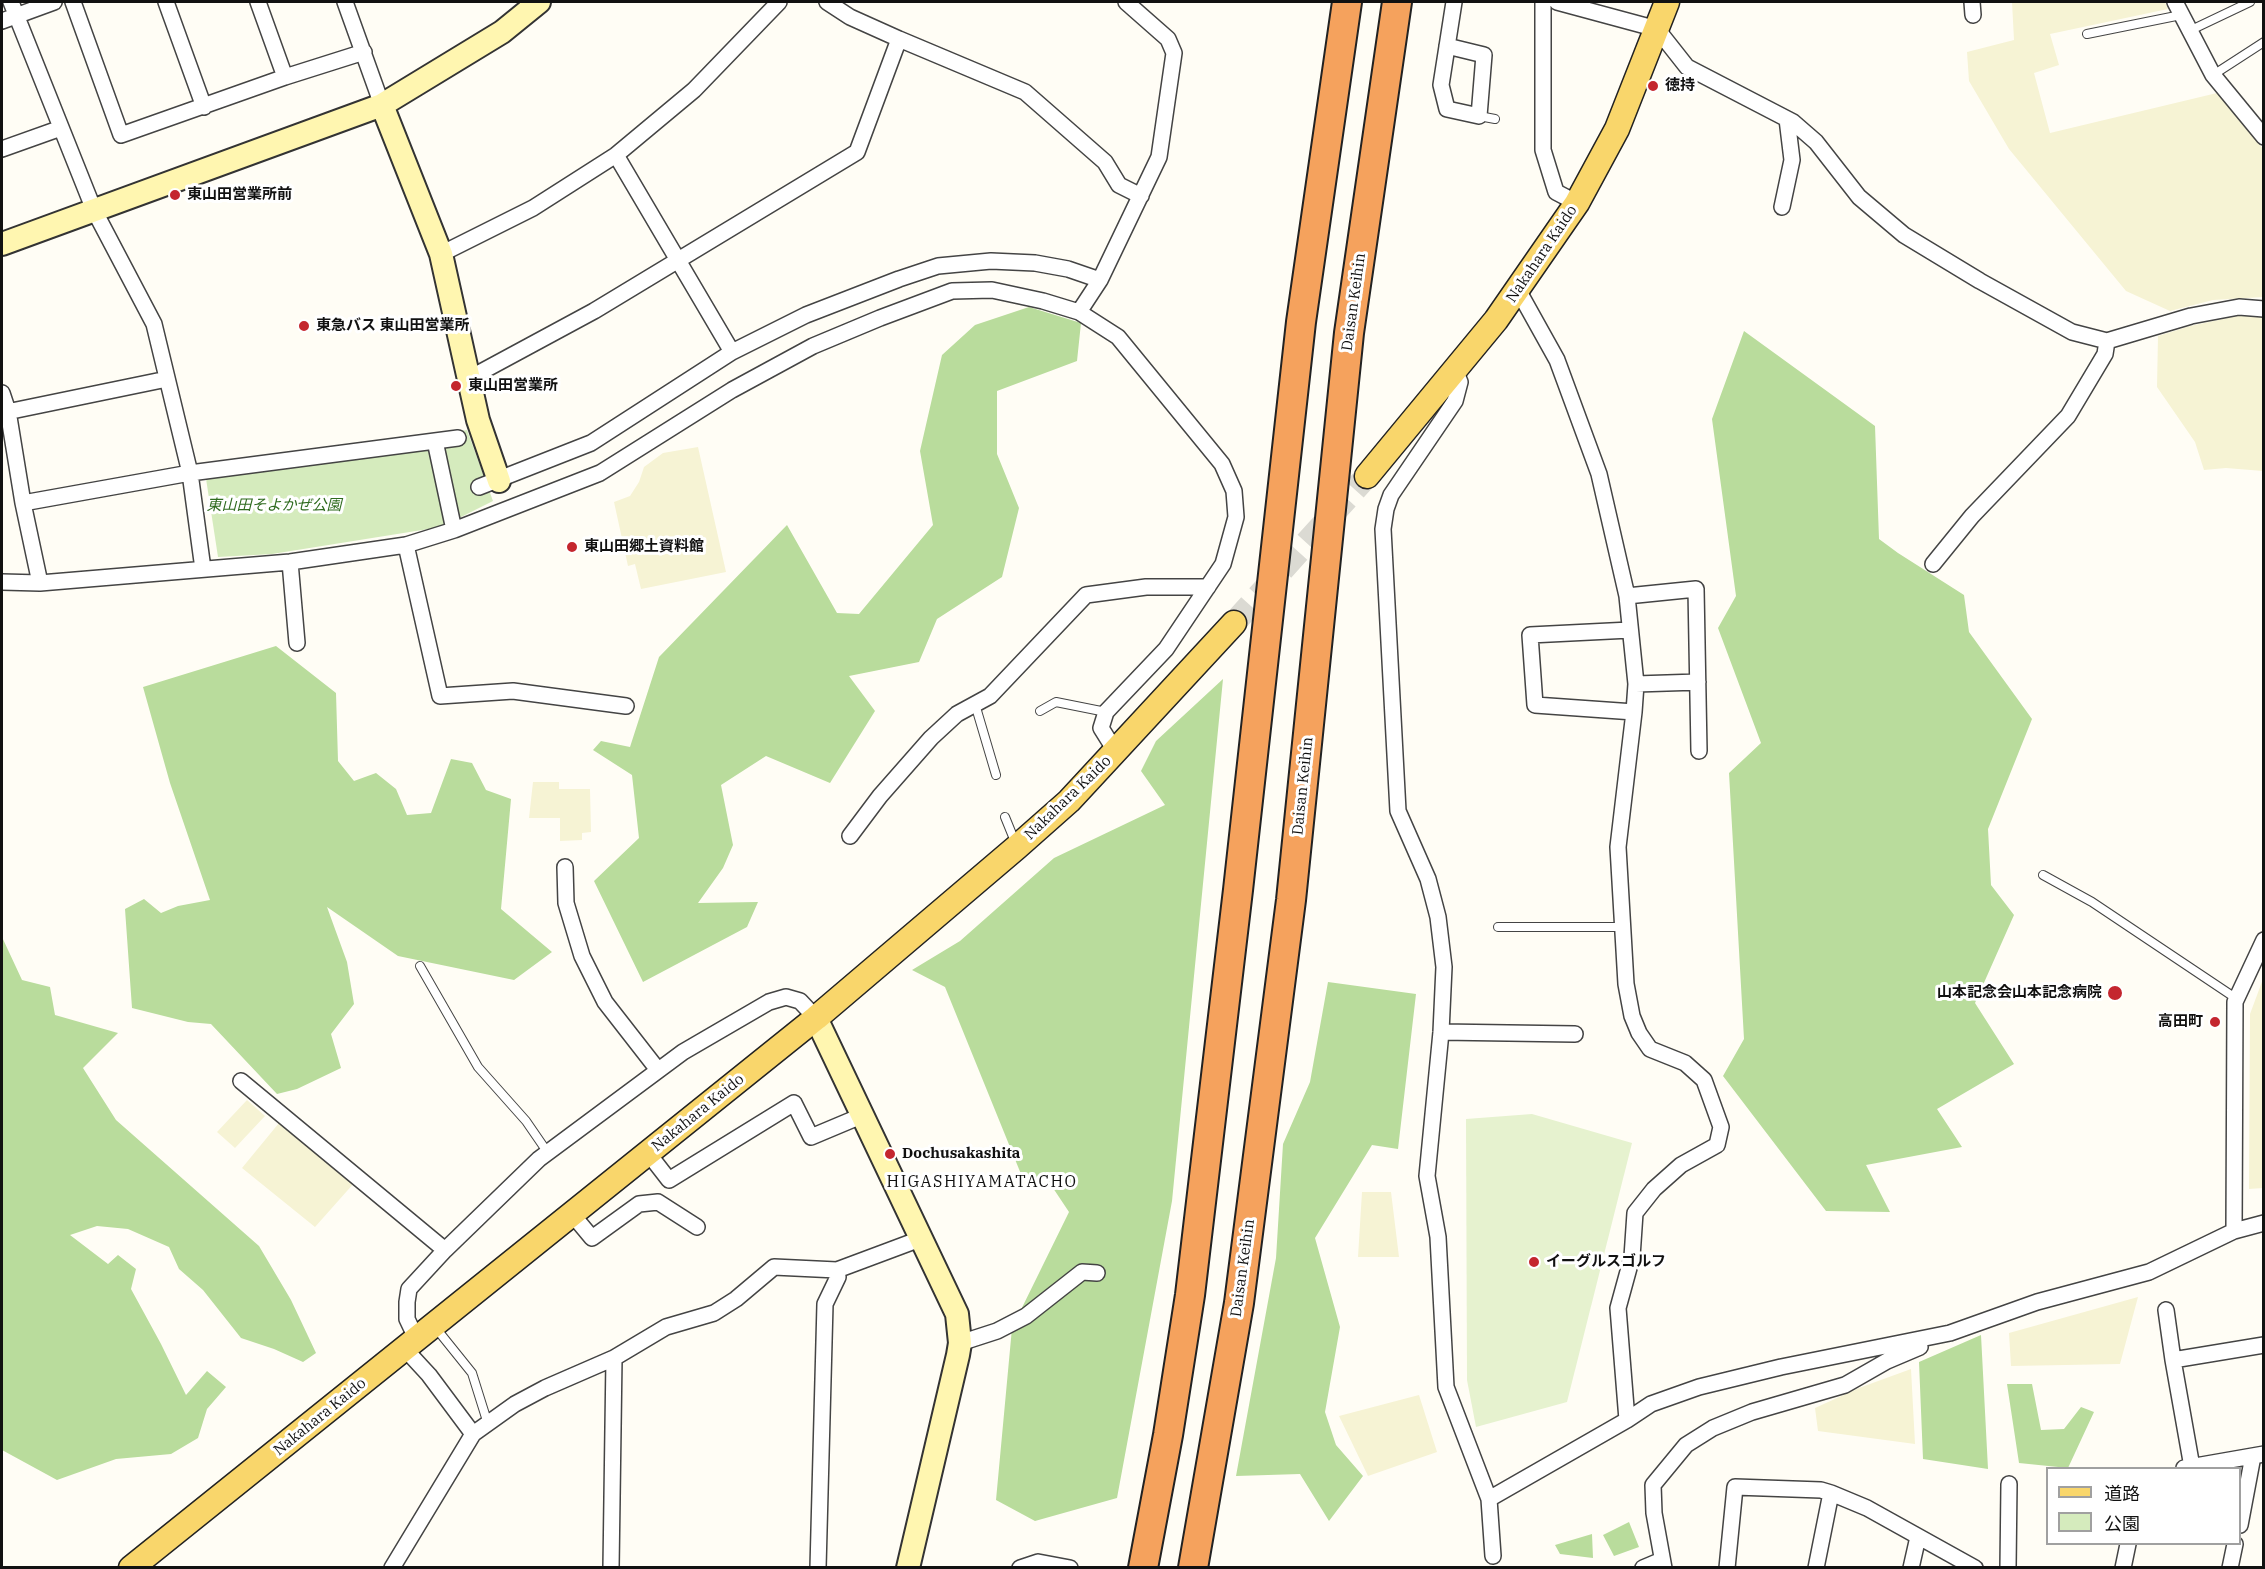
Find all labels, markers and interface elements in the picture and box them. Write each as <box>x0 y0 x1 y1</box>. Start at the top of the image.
place label: 徳持 <box>1665 77 1695 95</box>
marker: 徳持 <box>1646 79 1660 93</box>
place label: 東山田営業所前 <box>187 186 292 204</box>
marker: 東山田営業所前 <box>168 188 182 202</box>
street label: Nakahara Kaido <box>1503 202 1581 306</box>
street label: Daisan Keihin <box>1338 252 1370 352</box>
place label: 東急バス 東山田営業所 <box>316 317 469 335</box>
marker: 東急バス 東山田営業所 <box>297 319 311 333</box>
place label: 東山田営業所 <box>468 377 558 395</box>
marker: 東山田営業所 <box>449 379 463 393</box>
park label: 東山田そよかぜ公園 <box>207 497 341 515</box>
place label: 東山田郷土資料館 <box>584 538 704 556</box>
marker: 東山田郷土資料館 <box>565 540 579 554</box>
street label: Daisan Keihin <box>1289 736 1317 836</box>
street label: Nakahara Kaido <box>1021 752 1115 844</box>
place label: 山本記念会山本記念病院 <box>1937 984 2102 1002</box>
marker: 山本記念会山本記念病院 <box>2106 984 2124 1002</box>
place label: 高田町 <box>2158 1013 2203 1031</box>
marker: 高田町 <box>2208 1015 2222 1029</box>
street label: Nakahara Kaido <box>648 1070 748 1156</box>
place label: Dochusakashita <box>902 1145 1020 1163</box>
marker: Dochusakashita <box>883 1147 897 1161</box>
district label: HIGASHIYAMATACHO <box>887 1172 1077 1192</box>
street label: Daisan Keihin <box>1227 1218 1259 1318</box>
place label: イーグルスゴルフ <box>1546 1253 1666 1271</box>
marker: イーグルスゴルフ <box>1527 1255 1541 1269</box>
street label: Nakahara Kaido <box>270 1374 370 1460</box>
legend <box>2046 1467 2241 1545</box>
text: 道路 <box>2104 1482 2140 1505</box>
text: 公園 <box>2104 1512 2140 1535</box>

